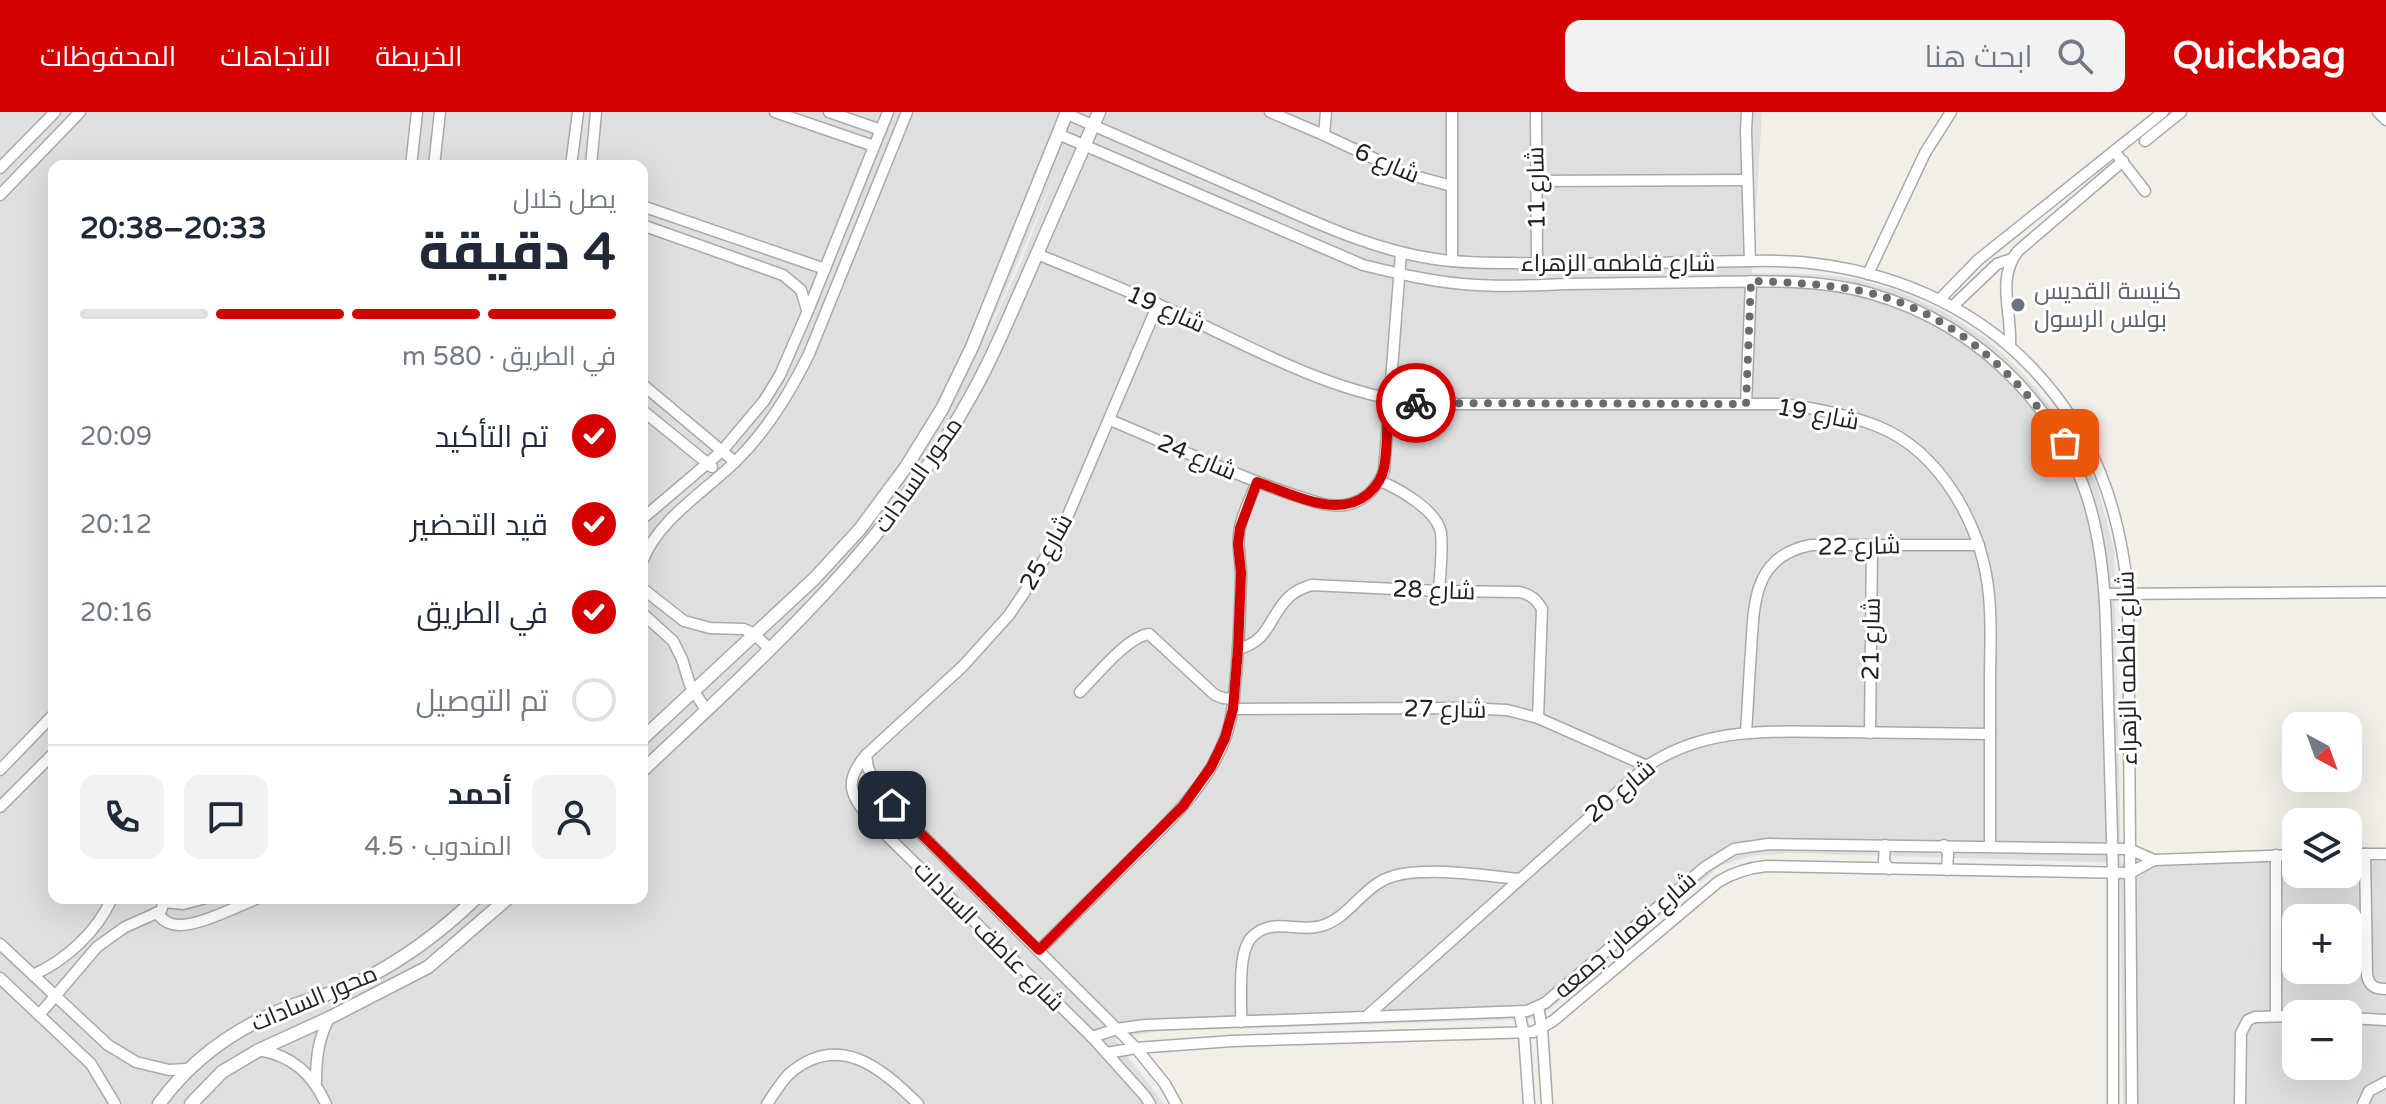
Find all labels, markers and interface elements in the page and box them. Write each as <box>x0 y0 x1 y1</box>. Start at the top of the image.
search box <box>1565 20 2125 92</box>
text: Quickbag <box>2173 33 2346 79</box>
icon: search <box>2053 34 2097 78</box>
text: ابحث هنا <box>1925 39 2033 76</box>
text: المحفوظات <box>40 40 176 74</box>
text: الاتجاهات <box>220 40 331 74</box>
text: الخريطة <box>375 40 463 74</box>
street label: شارع 6 <box>1350 137 1424 191</box>
street label: شارع 11 <box>1521 146 1553 230</box>
text: يصل خلال <box>513 184 616 215</box>
text: 20:33–20:38 <box>80 210 267 247</box>
text: 4 دقيقة <box>419 221 616 284</box>
street label: شارع فاطمه الزهراء <box>1521 249 1715 279</box>
place label: كنيسة القديس بولس الرسول <box>2034 277 2181 334</box>
street label: شارع 19 <box>1122 279 1210 340</box>
marker: كنيسة القديس بولس الرسول <box>2009 296 2027 314</box>
text: في الطريق · 580 m <box>402 341 616 372</box>
courier <box>1376 363 1456 443</box>
icon: bike <box>1394 381 1438 425</box>
street label: شارع 19 <box>1774 392 1861 438</box>
pin <box>2031 409 2099 477</box>
street label: محور السادات <box>868 412 969 539</box>
icon: check <box>572 414 616 458</box>
text: تم التأكيد <box>435 419 548 456</box>
text: 20:09 <box>80 421 152 452</box>
icon: bag <box>2043 421 2087 465</box>
street label: شارع 24 <box>1153 428 1241 488</box>
icon: check <box>572 502 616 546</box>
text: قيد التحضير <box>410 507 548 544</box>
text: 20:12 <box>80 509 152 540</box>
street label: شارع 25 <box>1014 509 1080 596</box>
street label: شارع 22 <box>1817 531 1901 563</box>
street label: شارع فاطمه الزهراء <box>2111 570 2145 766</box>
street label: شارع 28 <box>1392 575 1476 607</box>
icon: check <box>572 590 616 634</box>
text: في الطريق <box>416 595 548 632</box>
text: 20:16 <box>80 597 152 628</box>
street label: شارع 21 <box>1856 597 1888 681</box>
text: تم التوصيل <box>416 683 548 720</box>
street label: شارع 27 <box>1403 694 1487 726</box>
north arrow <box>2282 712 2362 792</box>
map controls <box>2282 712 2362 1080</box>
street label: شارع 20 <box>1579 754 1662 830</box>
pin <box>858 771 926 839</box>
button: phone <box>80 775 164 859</box>
button: chat <box>184 775 268 859</box>
button: person <box>532 775 616 859</box>
text: أحمد <box>448 776 512 813</box>
icon: home <box>870 783 914 827</box>
button: layers <box>2282 808 2362 888</box>
text: المندوب · 4.5 <box>364 831 512 862</box>
street label: شارع عاطف السادات <box>907 855 1070 1018</box>
street label: شارع نعمان جمعه <box>1548 866 1703 1006</box>
button: + <box>2282 904 2362 984</box>
street label: محور السادات <box>247 959 382 1038</box>
button: − <box>2282 1000 2362 1080</box>

